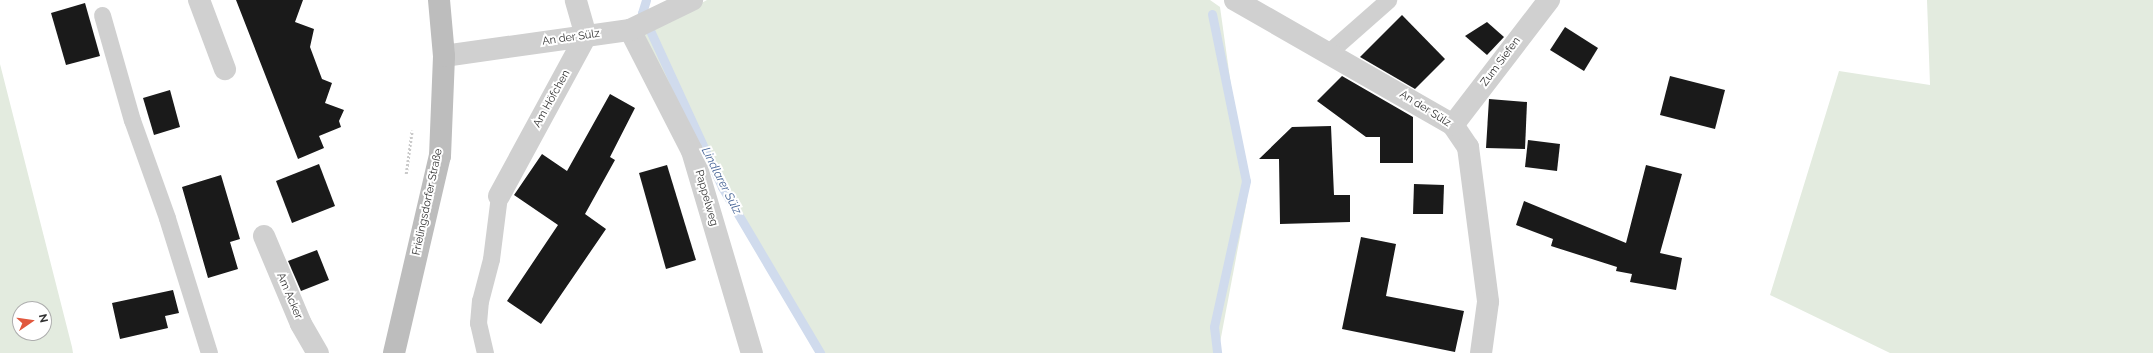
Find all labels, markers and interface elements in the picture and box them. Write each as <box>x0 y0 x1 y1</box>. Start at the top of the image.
street label: An der Sülz <box>541 27 601 49</box>
street label: Zum Siefen <box>1478 35 1524 89</box>
street label: Am Höfchen <box>531 68 573 130</box>
street label: An der Sülz <box>1397 88 1453 130</box>
water label: Lindlarer Sülz <box>698 145 744 217</box>
street label: Frielingsdorfer Straße <box>410 147 446 257</box>
street label: Pappelweg <box>692 168 720 228</box>
street label: Am Acker <box>273 271 305 321</box>
north arrow <box>12 301 52 341</box>
text: N <box>36 313 50 324</box>

